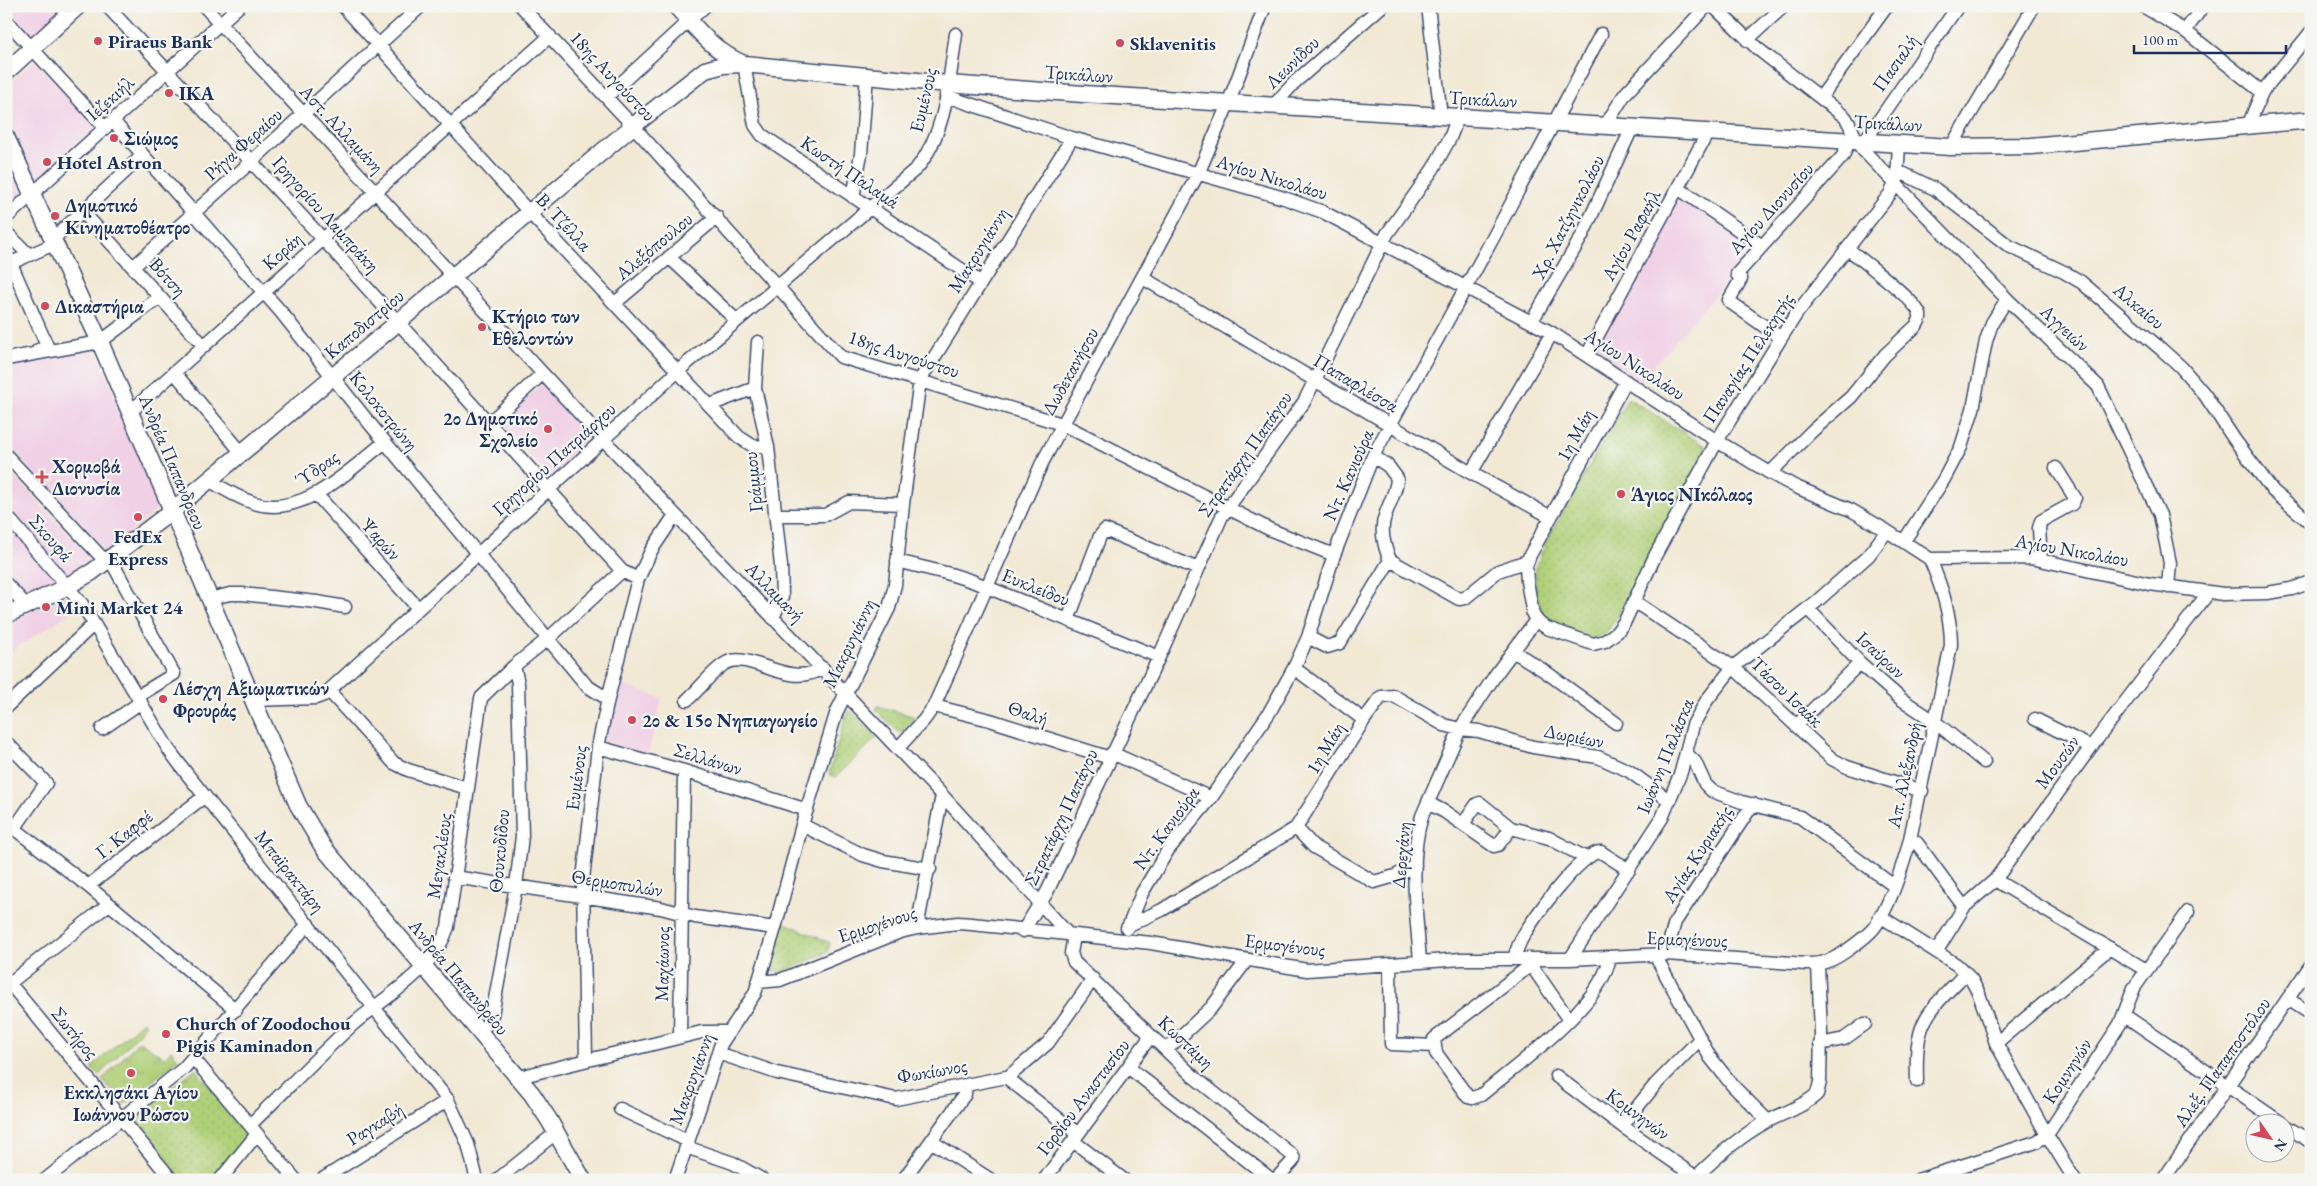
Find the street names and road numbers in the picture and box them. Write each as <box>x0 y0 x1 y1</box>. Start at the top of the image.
street label: 18ης Αυγούστου <box>564 25 662 127</box>
street label: Λεωνίδου <box>1259 30 1324 95</box>
street label: Πασιαλή <box>1866 30 1924 96</box>
street label: Τρικάλων <box>1044 59 1114 89</box>
street label: Ευμένους <box>903 65 943 135</box>
street label: Ιεζεκιήλ <box>81 70 139 126</box>
street label: Αστ. Αλλαμάνη <box>294 78 390 179</box>
street label: Τρικάλων <box>1448 85 1518 113</box>
street label: Ρήγα Φεραίου <box>198 102 288 186</box>
street label: Τρικάλων <box>1853 109 1923 137</box>
street label: Κωστή Παλαμά <box>796 130 904 214</box>
street label: Αγίου Νικολάου <box>1212 148 1331 206</box>
street label: Γρηγορίου Λαμπράκη <box>267 150 385 278</box>
street label: Χρ. Χατζηνικολάου <box>1525 150 1610 284</box>
street label: Αγίου Διονυσίου <box>1722 157 1819 260</box>
street label: Αγίου Ραφαήλ <box>1595 185 1666 286</box>
street label: Β. Τζέλλα <box>531 187 598 257</box>
street label: Μακρυγιάννη <box>942 203 1014 297</box>
street label: Αλεξόπουλου <box>609 206 698 286</box>
street label: Κοράη <box>257 226 307 276</box>
street label: Βότση <box>144 252 192 302</box>
street label: Αλκαίου <box>2107 277 2170 335</box>
street label: Καποδιστρίου <box>319 283 409 365</box>
street label: Παναγίας Πελεκητής <box>1697 288 1799 428</box>
street label: Αγγειών <box>2034 298 2095 357</box>
street label: Αγίου Νικολάου <box>1579 322 1690 406</box>
street label: Δωδεκανήσου <box>1036 323 1104 419</box>
street label: 18ης Αυγούστου <box>845 324 963 384</box>
street label: Παπαφλέσσα <box>1309 348 1404 418</box>
street label: Κολοκοτρώνη <box>344 366 424 456</box>
street label: Στρατάρχη Παπάγου <box>1192 386 1298 522</box>
street label: Ανδρέα Παπανδρεου <box>133 390 213 533</box>
street label: Γρηγορίου Πατριάρχου <box>487 397 621 521</box>
street label: 1η Μάη <box>1550 404 1600 466</box>
street label: Ντ. Κανιούρα <box>1317 425 1379 525</box>
street label: Ύδρας <box>289 444 344 492</box>
street label: Γράμμου <box>737 450 769 514</box>
street label: Σκουφά <box>24 509 79 567</box>
street label: Ψαρών <box>355 512 407 566</box>
street label: Αγίου Νικολάου <box>2012 528 2131 572</box>
street label: Αλλαμανή <box>739 556 810 628</box>
street label: Ευκλείδου <box>998 562 1074 612</box>
street label: Μακρυγιάννη <box>817 594 881 692</box>
street label: Ισαύρων <box>1851 626 1911 684</box>
street label: Τάσου Ισαάκ <box>1745 651 1829 733</box>
street label: Ιωάννη Παλάσκα <box>1631 694 1700 817</box>
street label: Θαλή <box>1005 695 1051 731</box>
street label: 1η Μάη <box>1300 718 1350 778</box>
street label: Δωριέων <box>1542 718 1607 754</box>
street label: Απ. Αλεξανδρή <box>1880 720 1927 831</box>
street label: Μουσών <box>2029 730 2085 794</box>
street label: Σελλάνων <box>671 737 746 781</box>
street label: Ευμένους <box>560 744 592 812</box>
street label: Στρατάρχη Παπάγου <box>1018 745 1104 889</box>
street label: Ντ. Κανιούρα <box>1127 781 1205 875</box>
street label: Αγίας Κυριακής <box>1656 800 1738 908</box>
street label: Γ. Καφφέ <box>90 804 158 864</box>
street label: Θουκυδίδου <box>483 808 515 894</box>
street label: Μεγακλέους <box>421 811 457 901</box>
street label: Δερεχάνη <box>1386 821 1416 889</box>
street label: Μπαϊρακτάρη <box>249 825 331 917</box>
street label: Θερμοπυλών <box>569 863 665 903</box>
street label: Ερμογένους <box>835 900 919 948</box>
street label: Ανδρέα Παπανδρέου <box>402 913 515 1040</box>
street label: Ερμογένους <box>1646 925 1728 953</box>
street label: Μαχάωνος <box>649 926 675 1002</box>
street label: Ερμογένους <box>1243 928 1327 962</box>
street label: Αλεξ. Παπαποστόλου <box>2167 992 2276 1133</box>
street label: Σωτήρος <box>46 1002 104 1064</box>
street label: Κωστάμη <box>1153 1010 1219 1074</box>
street label: Μακρυγιάννη <box>663 1029 719 1129</box>
street label: Κομνηνών <box>2037 1033 2098 1109</box>
street label: Γορδίου Αναστασίου <box>1031 1034 1135 1160</box>
street label: Φωκίωνος <box>895 1053 969 1089</box>
street label: Κομνηνών <box>1601 1082 1675 1146</box>
street label: Ραγκαβή <box>342 1097 408 1151</box>

